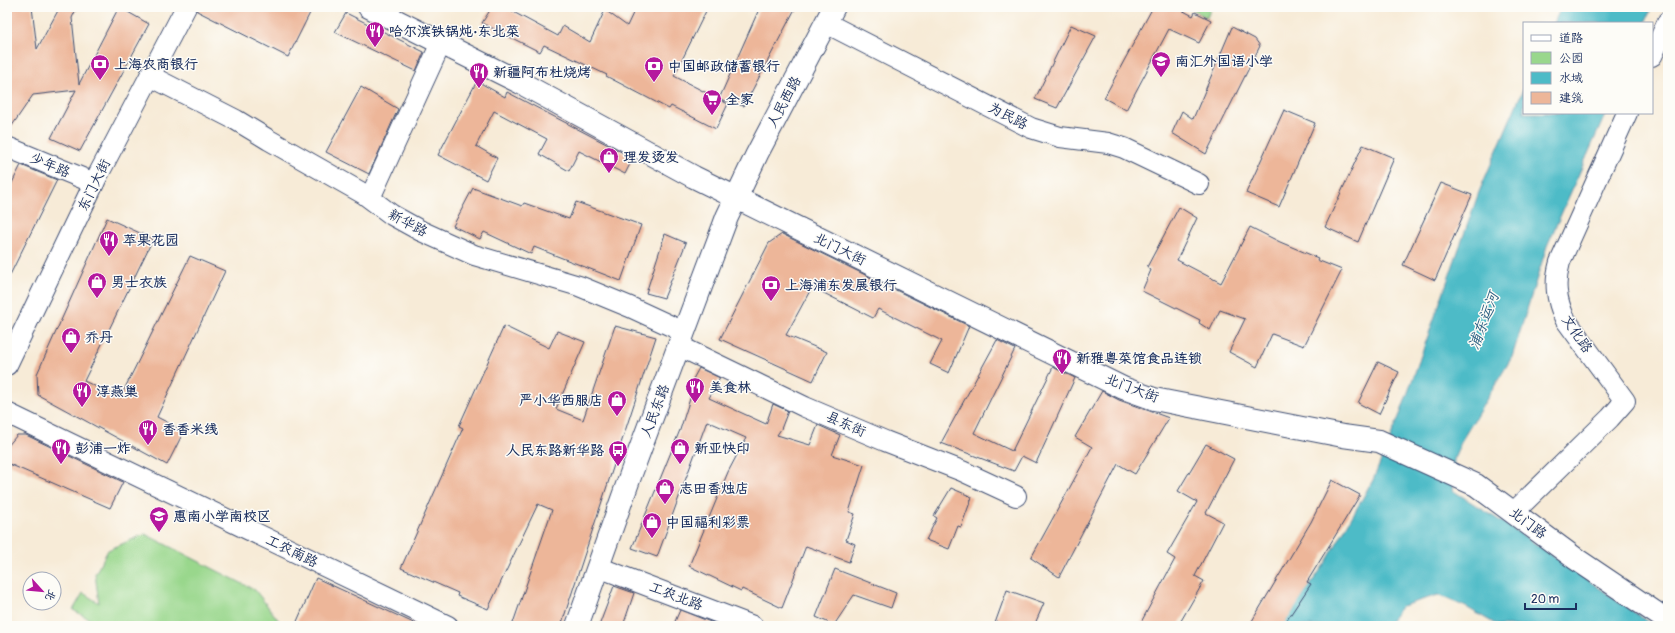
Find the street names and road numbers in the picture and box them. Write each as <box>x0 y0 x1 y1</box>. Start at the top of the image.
street label: 人民西路 <box>763 73 805 131</box>
street label: 为民路 <box>985 99 1031 133</box>
street label: 少年路 <box>27 149 73 181</box>
street label: 东门大街 <box>74 156 114 214</box>
street label: 新华路 <box>385 206 431 240</box>
street label: 北门大街 <box>811 229 869 269</box>
street label: 文化路 <box>1558 312 1596 356</box>
street label: 北门大街 <box>1103 370 1161 406</box>
street label: 人民东路 <box>637 382 673 440</box>
street label: 县东街 <box>823 408 869 440</box>
street label: 北门路 <box>1506 504 1550 542</box>
street label: 工农南路 <box>263 531 321 571</box>
street label: 工农北路 <box>647 578 705 614</box>

